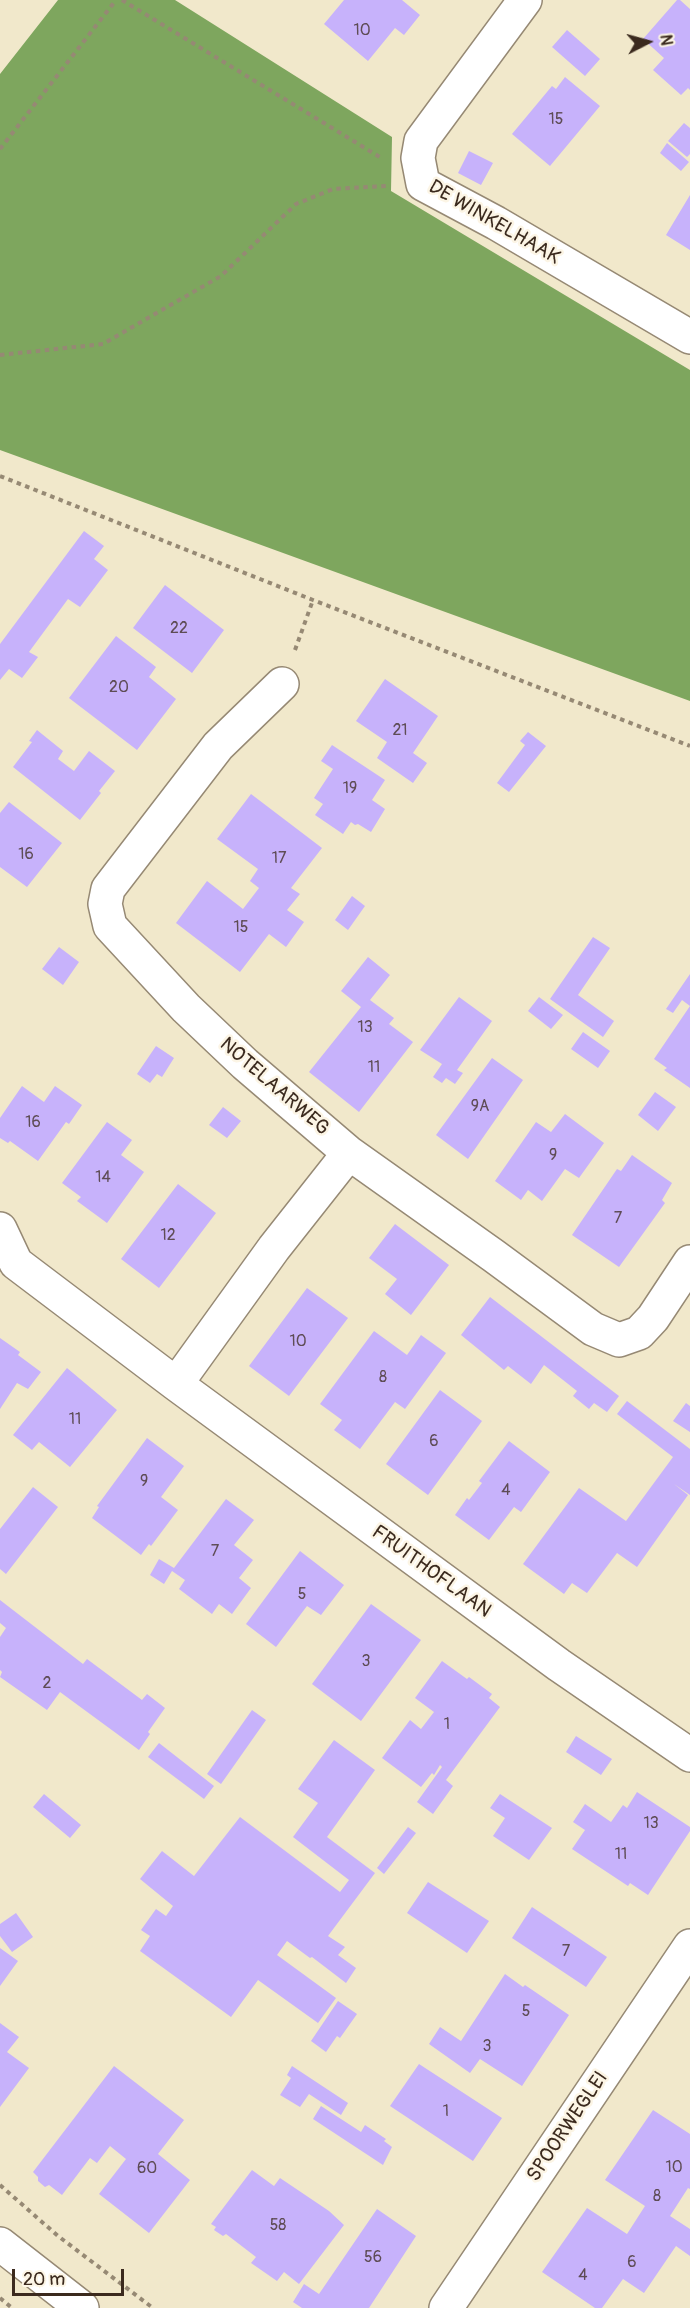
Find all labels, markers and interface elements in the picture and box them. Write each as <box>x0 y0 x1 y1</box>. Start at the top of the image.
north arrow <box>618 12 678 72</box>
house number: 10 <box>353 21 371 41</box>
text: N <box>655 34 676 47</box>
house number: 15 <box>549 110 563 130</box>
street label: DE WINKELHAAK <box>424 176 564 270</box>
house number: 22 <box>170 619 188 639</box>
house number: 20 <box>109 678 129 698</box>
house number: 21 <box>392 721 408 741</box>
house number: 19 <box>343 779 357 799</box>
house number: 16 <box>18 845 34 865</box>
house number: 17 <box>272 849 286 869</box>
house number: 15 <box>234 918 248 938</box>
house number: 13 <box>357 1018 373 1038</box>
street label: NOTELAARWEG <box>214 1033 334 1141</box>
house number: 11 <box>368 1058 380 1078</box>
house number: 9A <box>471 1097 489 1117</box>
house number: 16 <box>25 1113 41 1133</box>
house number: 9 <box>549 1146 557 1166</box>
house number: 14 <box>95 1168 111 1188</box>
house number: 7 <box>614 1209 622 1229</box>
house number: 12 <box>160 1226 176 1246</box>
house number: 10 <box>289 1332 307 1352</box>
house number: 8 <box>379 1368 387 1388</box>
house number: 11 <box>69 1410 81 1430</box>
house number: 6 <box>429 1432 439 1452</box>
house number: 9 <box>140 1472 148 1492</box>
house number: 4 <box>501 1481 511 1501</box>
street label: FRUITHOFLAAN <box>367 1521 495 1623</box>
house number: 7 <box>211 1542 219 1562</box>
house number: 5 <box>298 1585 306 1605</box>
house number: 3 <box>362 1652 370 1672</box>
house number: 2 <box>43 1674 51 1694</box>
house number: 1 <box>444 1715 450 1735</box>
house number: 13 <box>643 1814 659 1834</box>
house number: 11 <box>615 1845 627 1865</box>
house number: 7 <box>562 1942 570 1962</box>
house number: 5 <box>522 2002 530 2022</box>
house number: 3 <box>483 2037 491 2057</box>
street label: SPOORWEGLEI <box>522 2067 614 2187</box>
house number: 1 <box>443 2102 449 2122</box>
house number: 10 <box>665 2158 683 2178</box>
house number: 60 <box>137 2159 157 2179</box>
house number: 8 <box>653 2187 661 2207</box>
house number: 58 <box>270 2216 286 2236</box>
house number: 56 <box>364 2248 382 2268</box>
house number: 6 <box>627 2253 637 2273</box>
scale bar <box>15 2257 128 2295</box>
house number: 4 <box>578 2266 588 2286</box>
text: 20 m <box>23 2268 65 2291</box>

